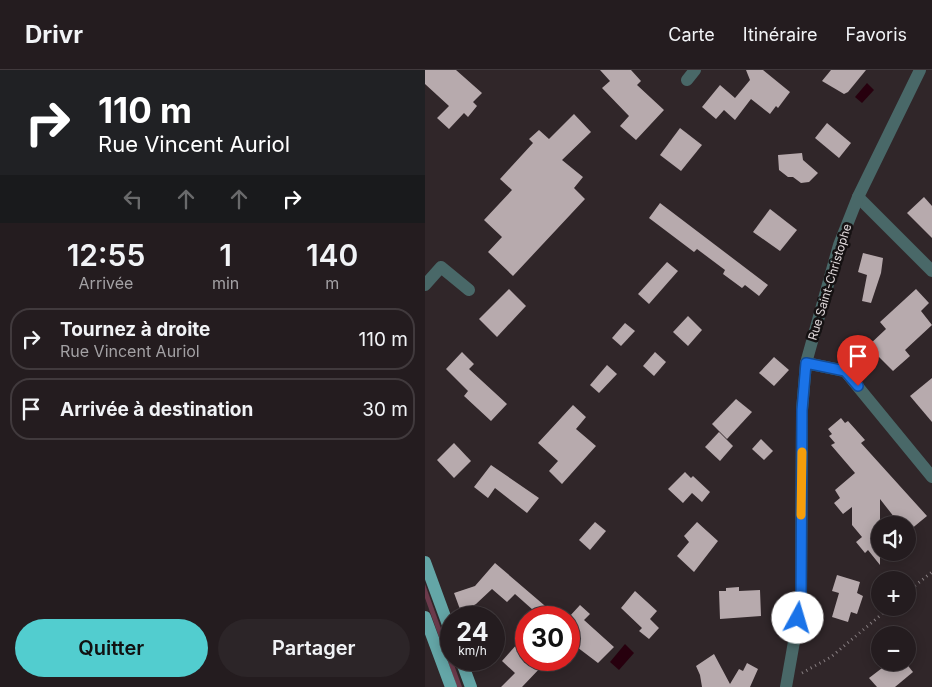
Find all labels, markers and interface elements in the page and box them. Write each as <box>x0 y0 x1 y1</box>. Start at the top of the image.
text: Drivr <box>25 20 83 49</box>
text: Carte <box>668 24 715 45</box>
text: Itinéraire <box>743 24 817 45</box>
text: Favoris <box>845 24 907 45</box>
text: 110 m <box>98 89 192 131</box>
icon: right <box>15 90 80 155</box>
text: Rue Vincent Auriol <box>98 131 290 157</box>
icon: left <box>119 185 147 213</box>
icon: ahead <box>172 185 200 213</box>
icon: ahead <box>225 185 253 213</box>
icon: right <box>278 185 306 213</box>
street label: Rue Saint-Christophe <box>805 222 854 342</box>
text: 12:55 <box>67 237 145 273</box>
text: 1 <box>219 237 232 273</box>
text: 140 <box>306 237 358 273</box>
text: Arrivée <box>79 273 133 293</box>
text: min <box>212 273 239 293</box>
text: m <box>325 273 339 293</box>
text: Tournez à droite <box>60 318 210 341</box>
icon: right <box>17 325 45 353</box>
text: 110 m <box>359 328 408 351</box>
pin <box>837 335 879 386</box>
text: Rue Vincent Auriol <box>60 341 200 361</box>
icon: arrive <box>844 342 872 370</box>
icon: arrive <box>17 395 45 423</box>
text: Arrivée à destination <box>60 398 253 421</box>
text: 30 m <box>362 398 408 421</box>
map controls <box>871 516 916 671</box>
button: sound <box>871 516 916 561</box>
button: + <box>871 571 916 616</box>
position arrow <box>771 591 823 643</box>
speed limit sign: 30 <box>515 606 580 671</box>
text: 24 <box>456 617 489 647</box>
button: Quitter <box>15 619 208 677</box>
button: Partager <box>218 619 410 677</box>
button: − <box>871 626 916 671</box>
text: km/h <box>458 643 487 658</box>

